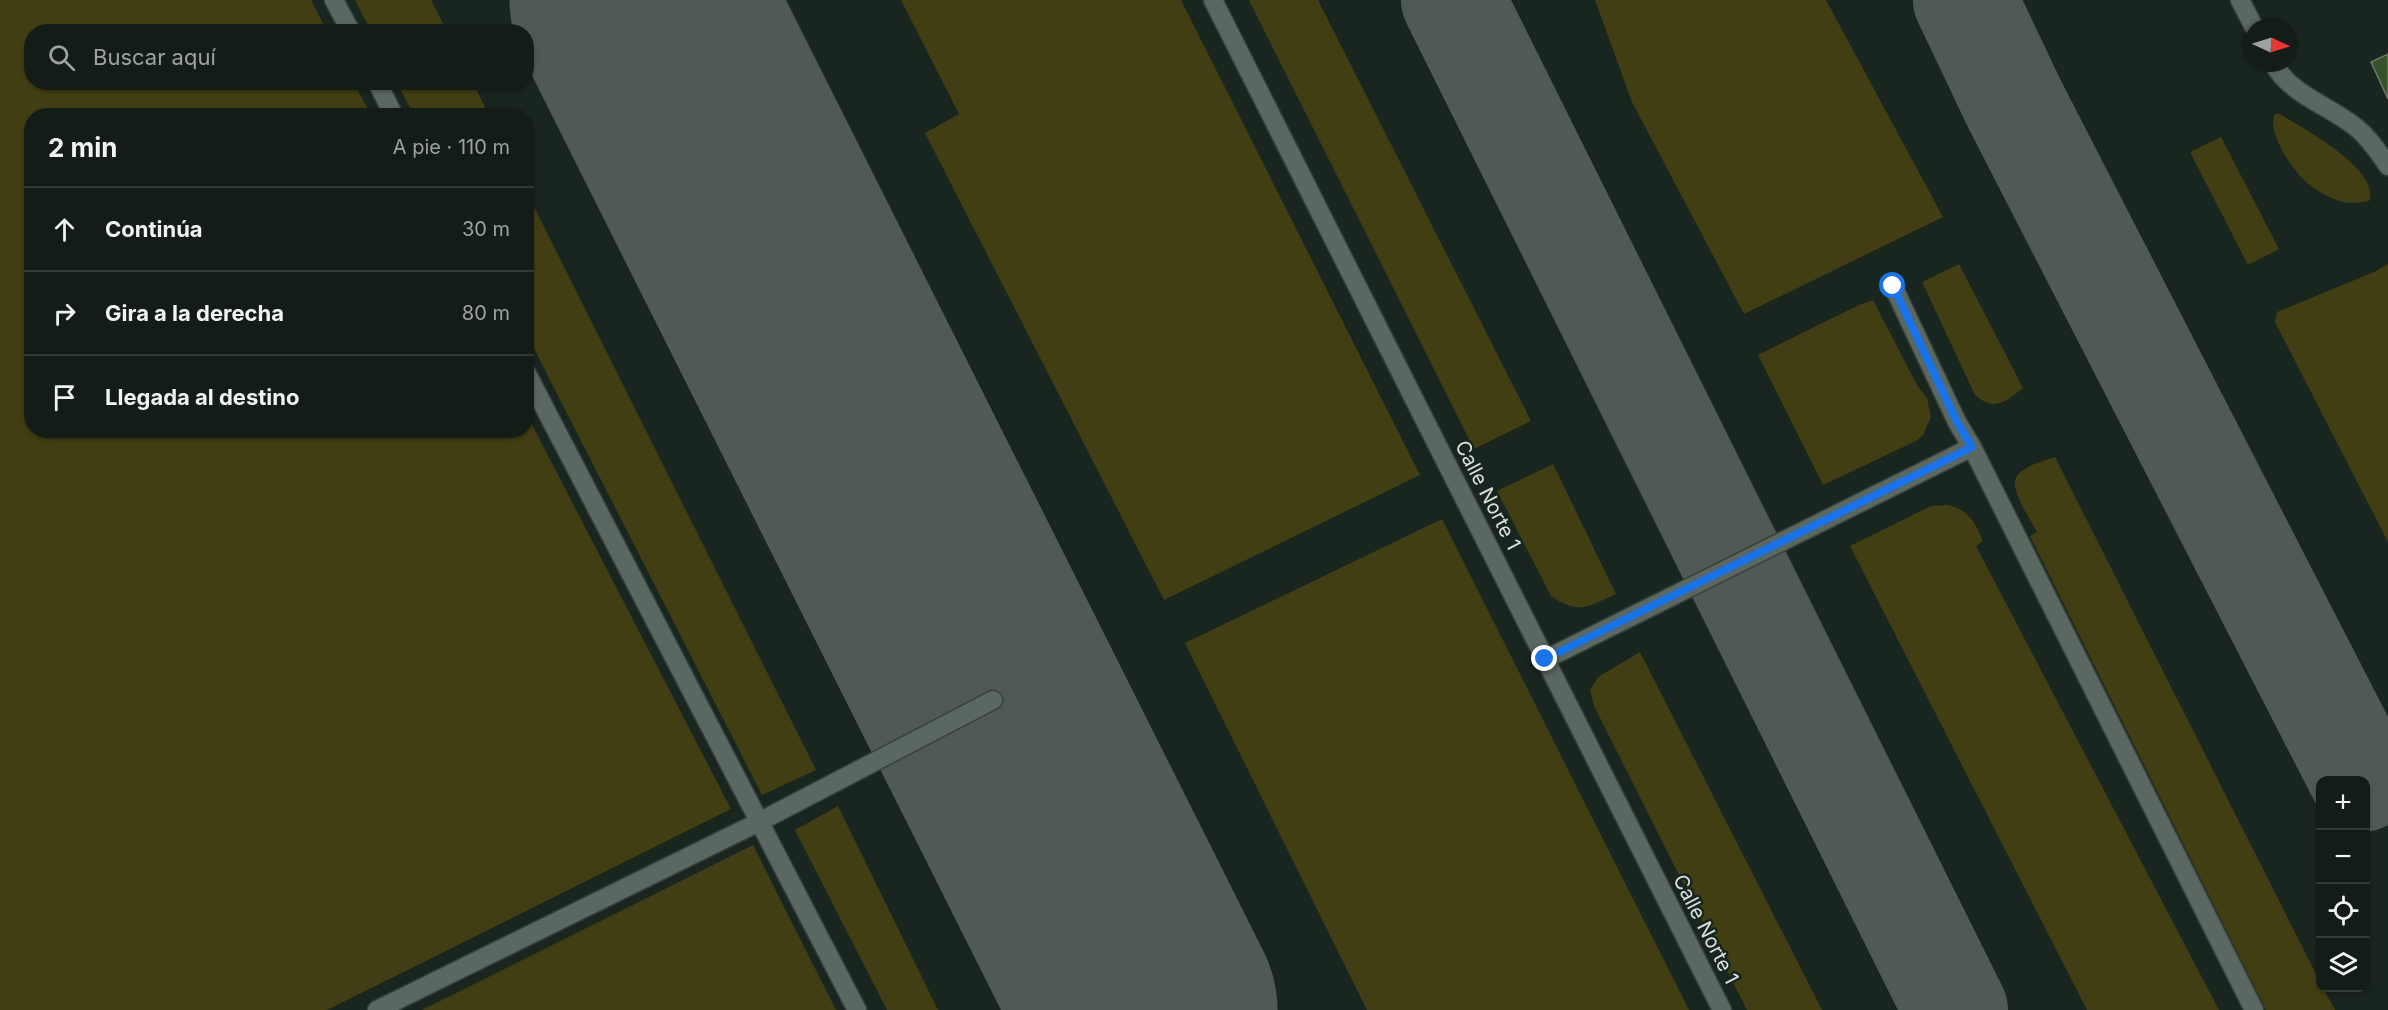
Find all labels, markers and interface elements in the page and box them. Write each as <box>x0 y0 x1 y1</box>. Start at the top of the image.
north arrow <box>2244 18 2298 72</box>
search box <box>24 24 534 90</box>
icon: search <box>45 41 78 74</box>
text: Buscar aquí <box>93 44 216 70</box>
text: 2 min <box>48 132 118 163</box>
text: A pie · 110 m <box>393 135 510 159</box>
icon: ahead <box>48 213 81 246</box>
text: Continúa <box>105 216 203 242</box>
text: 30 m <box>462 217 510 241</box>
route start <box>1879 272 1905 298</box>
icon: right <box>48 297 81 330</box>
text: Gira a la derecha <box>105 300 284 326</box>
text: 80 m <box>462 301 510 325</box>
icon: arrive <box>48 381 81 414</box>
text: Llegada al destino <box>105 384 299 410</box>
street label: Calle Norte 1 <box>1450 436 1526 554</box>
route end <box>1531 645 1557 671</box>
map controls <box>2316 776 2370 992</box>
button: + <box>2316 776 2370 830</box>
button: − <box>2316 830 2370 884</box>
street label: Calle Norte 1 <box>1668 870 1744 988</box>
button: locate <box>2316 884 2370 938</box>
button: layers <box>2316 938 2370 992</box>

